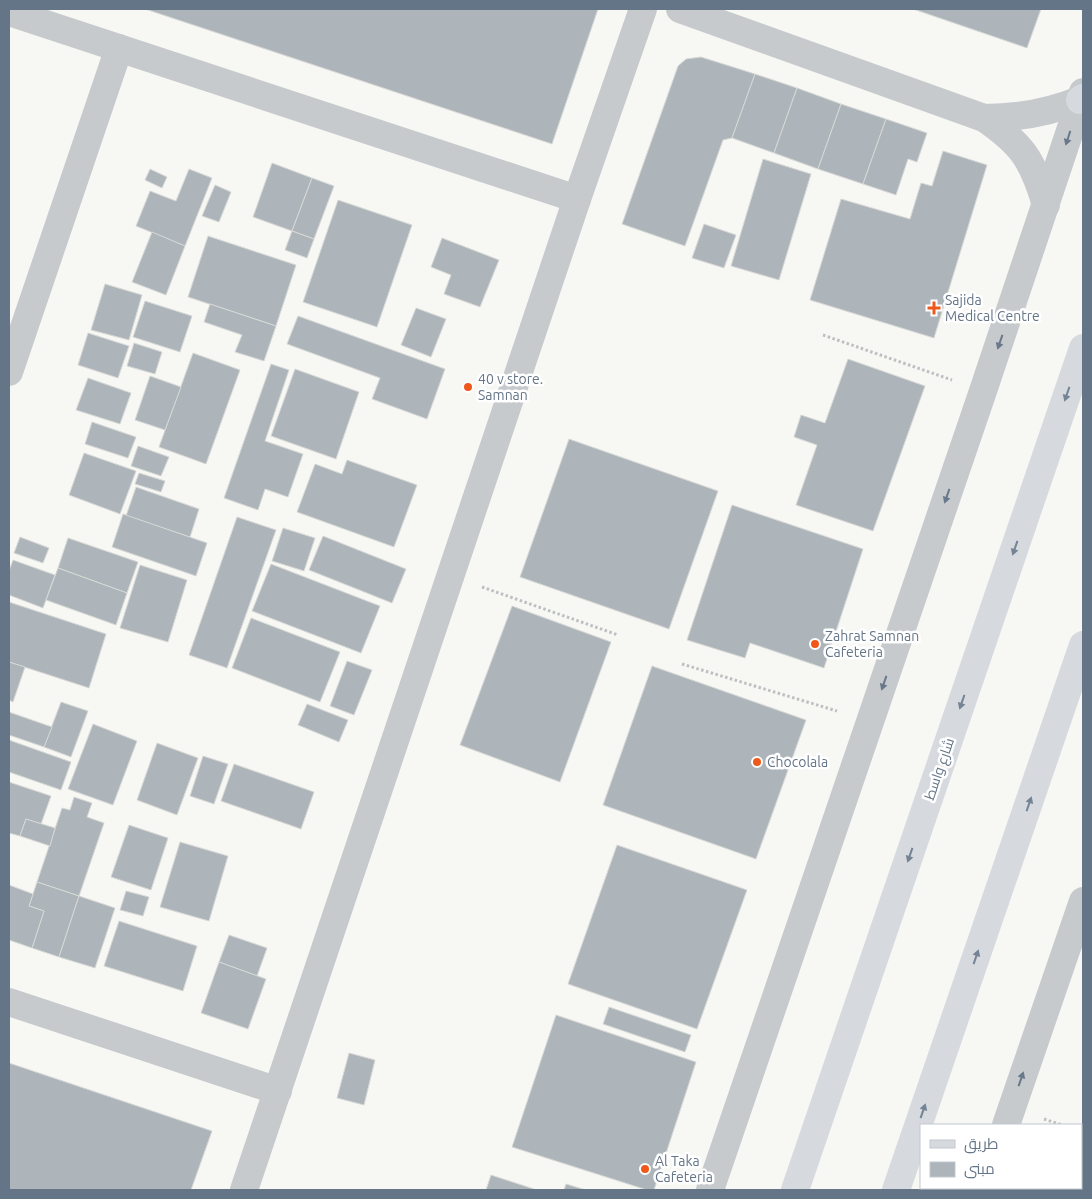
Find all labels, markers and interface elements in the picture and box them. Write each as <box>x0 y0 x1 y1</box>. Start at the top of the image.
one-way arrow <box>1064 131 1071 146</box>
place label: Sajida Medical Centre <box>945 292 1040 324</box>
marker: Sajida Medical Centre <box>927 301 941 315</box>
one-way arrow <box>995 335 1003 350</box>
place label: 40 v store. Samnan <box>478 371 543 403</box>
marker: 40 v store. Samnan <box>462 381 474 393</box>
one-way arrow <box>1063 387 1071 402</box>
one-way arrow <box>943 489 951 504</box>
one-way arrow <box>1011 541 1019 556</box>
place label: Zahrat Samnan Cafeteria <box>825 628 919 660</box>
marker: Zahrat Samnan Cafeteria <box>809 638 821 650</box>
one-way arrow <box>880 676 888 691</box>
one-way arrow <box>958 694 965 709</box>
street label: شارع واسط <box>921 736 958 802</box>
place label: Chocolala <box>767 754 828 770</box>
marker: Chocolala <box>751 756 763 768</box>
one-way arrow <box>1026 796 1033 811</box>
one-way arrow <box>905 848 913 863</box>
one-way arrow <box>973 950 980 965</box>
one-way arrow <box>1018 1071 1026 1086</box>
one-way arrow <box>919 1103 927 1118</box>
legend <box>920 1124 1082 1189</box>
text: طريق <box>964 1135 998 1154</box>
place label: Al Taka Cafeteria <box>655 1153 713 1185</box>
text: مبنى <box>964 1160 995 1179</box>
marker: Al Taka Cafeteria <box>639 1163 651 1175</box>

